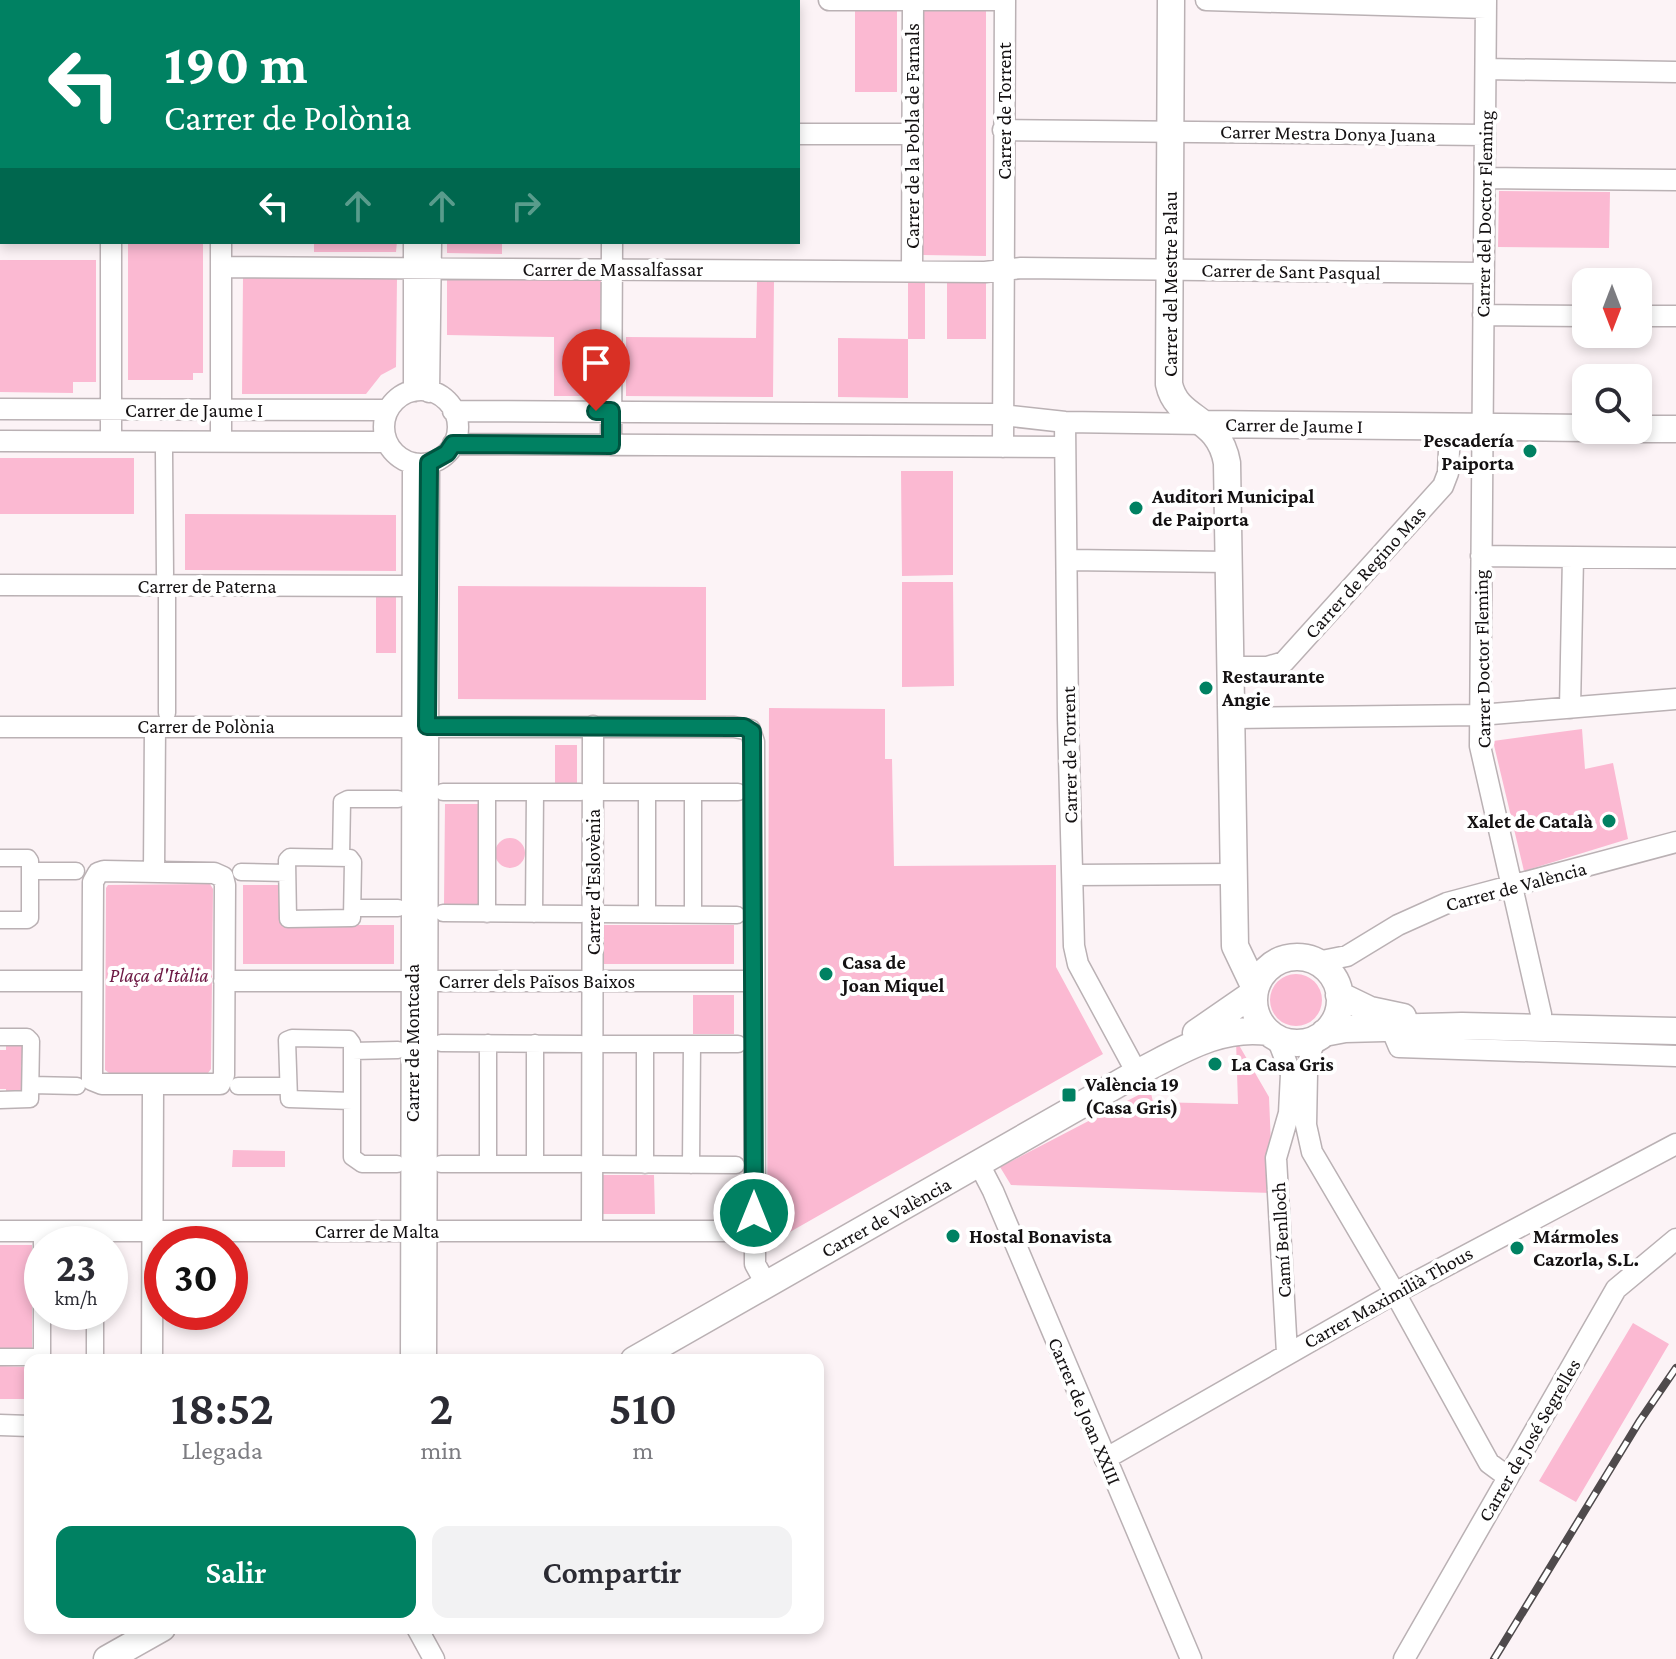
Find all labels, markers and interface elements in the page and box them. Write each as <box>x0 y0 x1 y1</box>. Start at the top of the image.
street label: Carrer de la Pobla de Farnals <box>901 23 923 249</box>
icon: left <box>32 32 136 136</box>
text: 190 m <box>164 33 308 95</box>
street label: Carrer de Torrent <box>993 42 1015 180</box>
text: Carrer de Polònia <box>164 98 411 138</box>
street label: Carrer del Doctor Fleming <box>1471 110 1498 318</box>
street label: Carrer Mestra Donya Juana <box>1220 120 1436 147</box>
icon: left <box>252 184 296 228</box>
icon: ahead <box>336 184 380 228</box>
icon: ahead <box>420 184 464 228</box>
icon: right <box>504 184 548 228</box>
street label: Carrer del Mestre Palau <box>1159 191 1181 377</box>
street label: Carrer de Massalfassar <box>523 258 703 280</box>
street label: Carrer de Sant Pasqual <box>1201 258 1381 285</box>
north arrow <box>1572 268 1652 348</box>
map controls <box>1572 268 1652 444</box>
pin <box>562 329 630 411</box>
icon: arrive <box>574 341 618 385</box>
button: search <box>1572 364 1652 444</box>
street label: Carrer de Jaume I <box>125 399 263 422</box>
street label: Carrer de Jaume I <box>1225 413 1363 438</box>
place label: Pescadería Paiporta <box>1423 429 1514 474</box>
marker: Pescadería Paiporta <box>1521 442 1539 460</box>
place label: Auditori Municipal de Paiporta <box>1151 485 1314 530</box>
marker: Auditori Municipal de Paiporta <box>1127 499 1145 517</box>
street label: Carrer de Regino Mas <box>1300 501 1431 643</box>
street label: Carrer Doctor Fleming <box>1469 569 1496 749</box>
street label: Carrer de Paterna <box>138 575 276 597</box>
place label: Restaurante Angie <box>1221 665 1325 710</box>
marker: Restaurante Angie <box>1197 679 1215 697</box>
street label: Carrer de Torrent <box>1057 686 1081 824</box>
street label: Carrer de Polònia <box>137 715 275 737</box>
street label: Carrer d'Eslovènia <box>582 809 604 955</box>
place label: Xalet de Català <box>1467 810 1593 832</box>
marker: Xalet de Català <box>1600 812 1618 830</box>
street label: Carrer de València <box>1443 857 1589 915</box>
place label: Casa de Joan Miquel <box>840 951 945 996</box>
park label: Plaça d'Itàlia <box>109 964 209 987</box>
street label: Carrer de Montcada <box>401 964 423 1122</box>
marker: Casa de Joan Miquel <box>817 965 835 983</box>
street label: Carrer dels Països Baixos <box>439 970 635 992</box>
place label: La Casa Gris <box>1231 1053 1334 1075</box>
marker: La Casa Gris <box>1206 1055 1224 1073</box>
place label: València 19 (Casa Gris) <box>1084 1073 1179 1119</box>
marker: València 19 (Casa Gris) <box>1060 1086 1078 1104</box>
position arrow <box>712 1171 796 1255</box>
street label: Carrer de València <box>817 1172 955 1262</box>
street label: Camí Benlloch <box>1267 1181 1295 1298</box>
street label: Carrer de Malta <box>315 1220 439 1242</box>
place label: Hostal Bonavista <box>969 1225 1112 1247</box>
place label: Mármoles Cazorla, S.L. <box>1533 1225 1639 1270</box>
speed limit sign: 30 <box>144 1226 248 1330</box>
marker: Hostal Bonavista <box>944 1227 962 1245</box>
marker: Mármoles Cazorla, S.L. <box>1508 1239 1526 1257</box>
street label: Carrer Maximilià Thous <box>1300 1241 1476 1353</box>
text: 23 <box>56 1245 96 1290</box>
text: km/h <box>54 1287 98 1309</box>
street label: Carrer de Joan XXIII <box>1043 1334 1126 1488</box>
street label: Carrer de José Segrelles <box>1473 1355 1585 1526</box>
text: 18:52 <box>171 1381 274 1434</box>
text: 2 <box>429 1381 453 1434</box>
text: 510 <box>609 1381 677 1434</box>
text: Llegada <box>181 1436 263 1465</box>
text: min <box>420 1436 462 1465</box>
text: m <box>633 1436 653 1465</box>
button: Salir <box>56 1526 416 1618</box>
button: Compartir <box>432 1526 792 1618</box>

